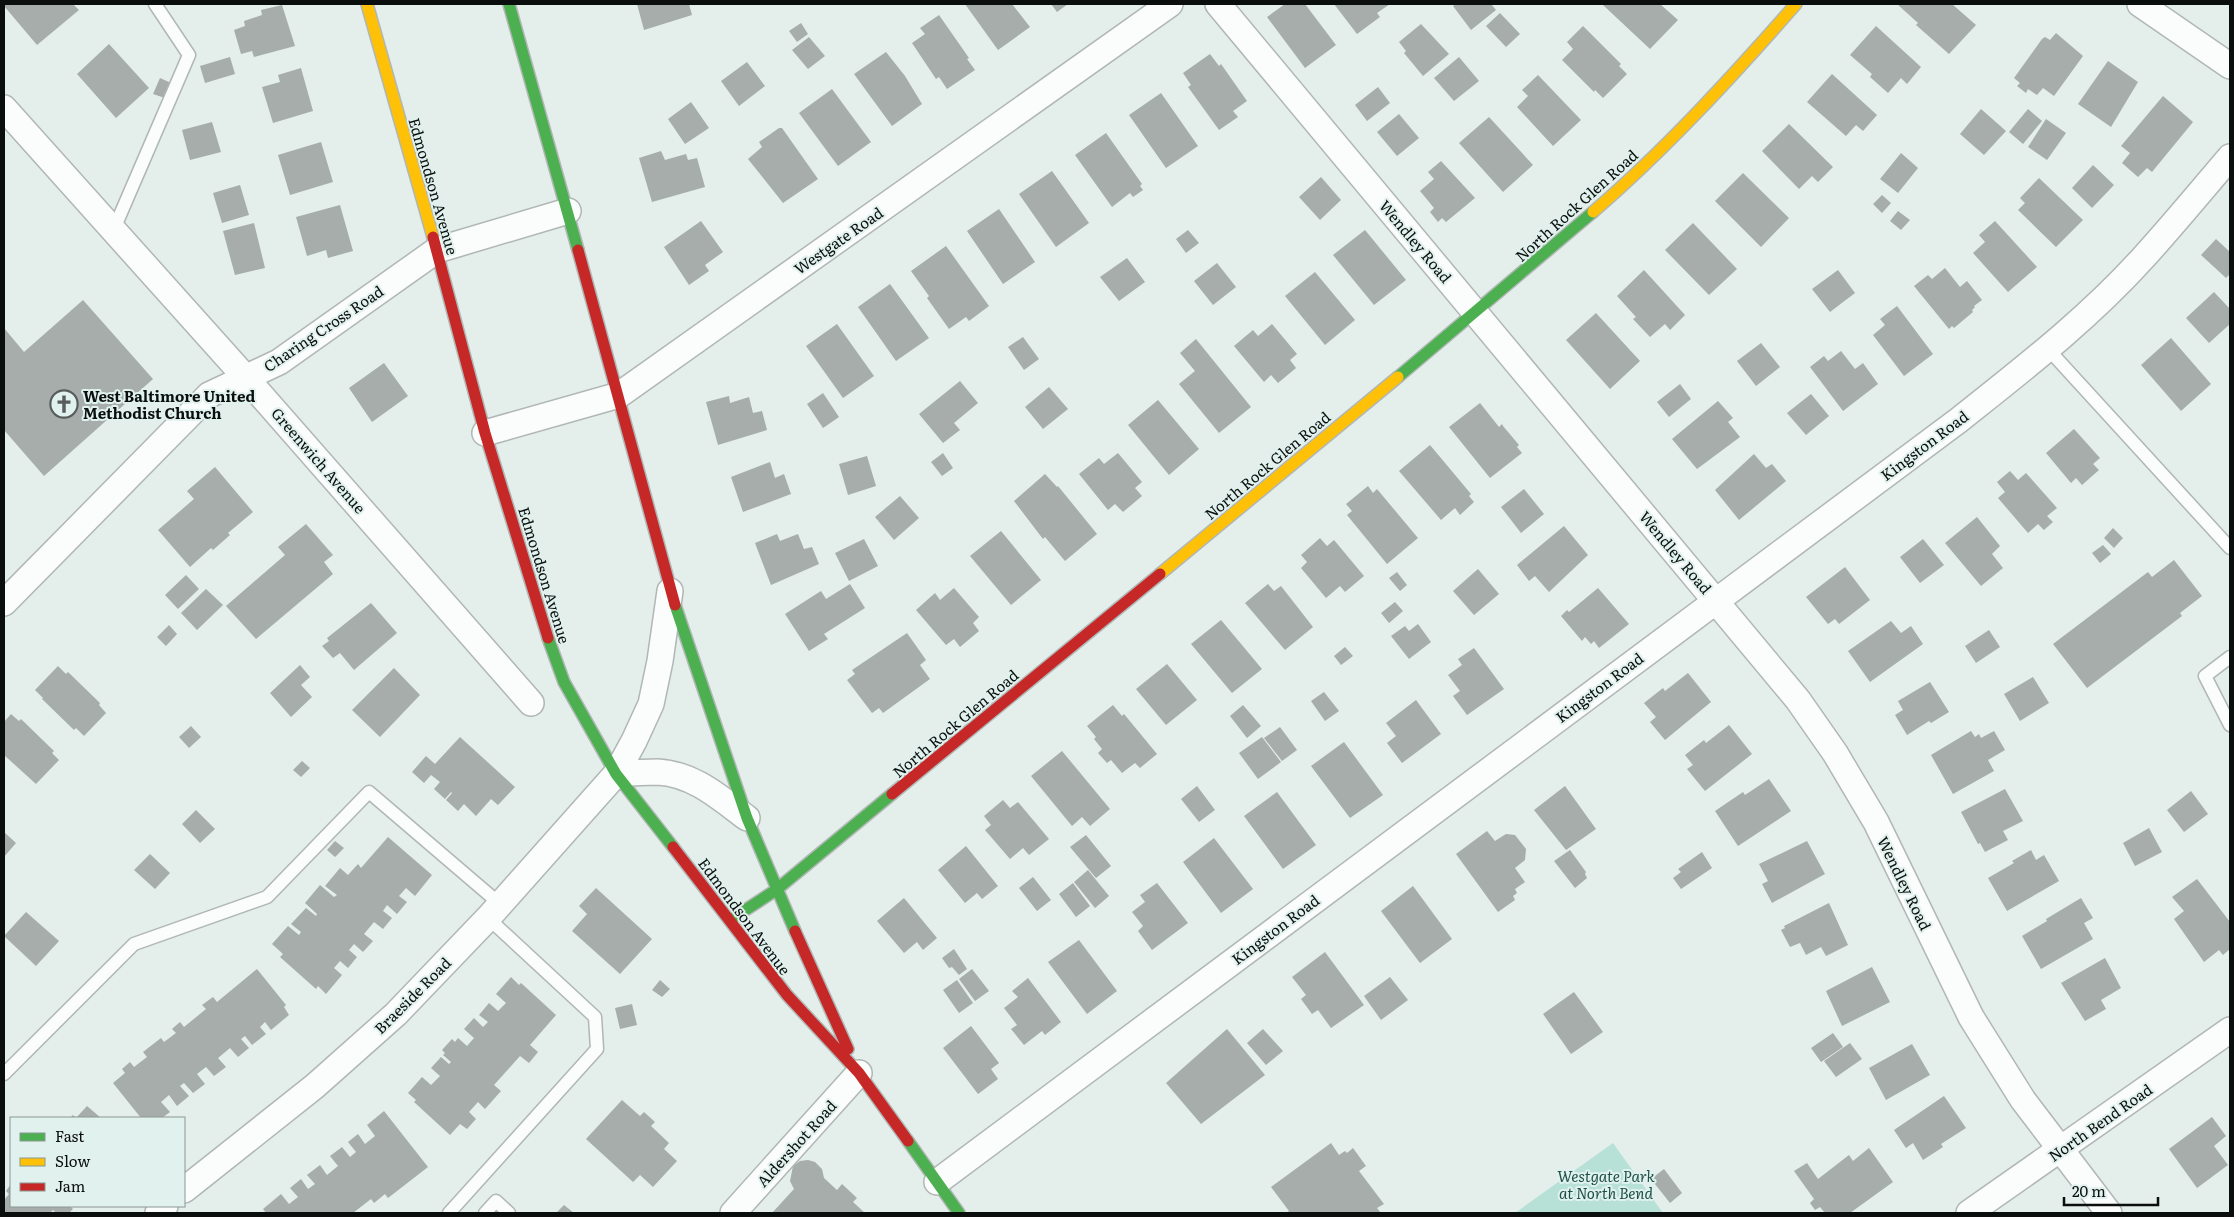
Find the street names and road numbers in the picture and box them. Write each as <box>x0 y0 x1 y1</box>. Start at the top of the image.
street label: Edmondson Avenue <box>403 115 465 258</box>
street label: North Rock Glen Road <box>1509 143 1643 267</box>
street label: Wendley Road <box>1374 194 1458 288</box>
street label: Westgate Road <box>789 201 887 279</box>
street label: Charing Cross Road <box>258 279 388 377</box>
street label: Greenwich Avenue <box>266 402 372 518</box>
street label: Kingston Road <box>1875 404 1973 486</box>
street label: North Rock Glen Road <box>1199 405 1335 525</box>
street label: Edmondson Avenue <box>513 504 577 646</box>
street label: Wendley Road <box>1634 505 1718 599</box>
street label: Kingston Road <box>1550 646 1648 728</box>
street label: North Rock Glen Road <box>887 663 1023 783</box>
street label: Wendley Road <box>1872 832 1938 934</box>
street label: Edmondson Avenue <box>693 852 797 980</box>
street label: Kingston Road <box>1226 888 1324 970</box>
street label: Braeside Road <box>368 951 456 1039</box>
street label: North Bend Road <box>2043 1077 2157 1167</box>
street label: Aldershot Road <box>751 1094 841 1192</box>

